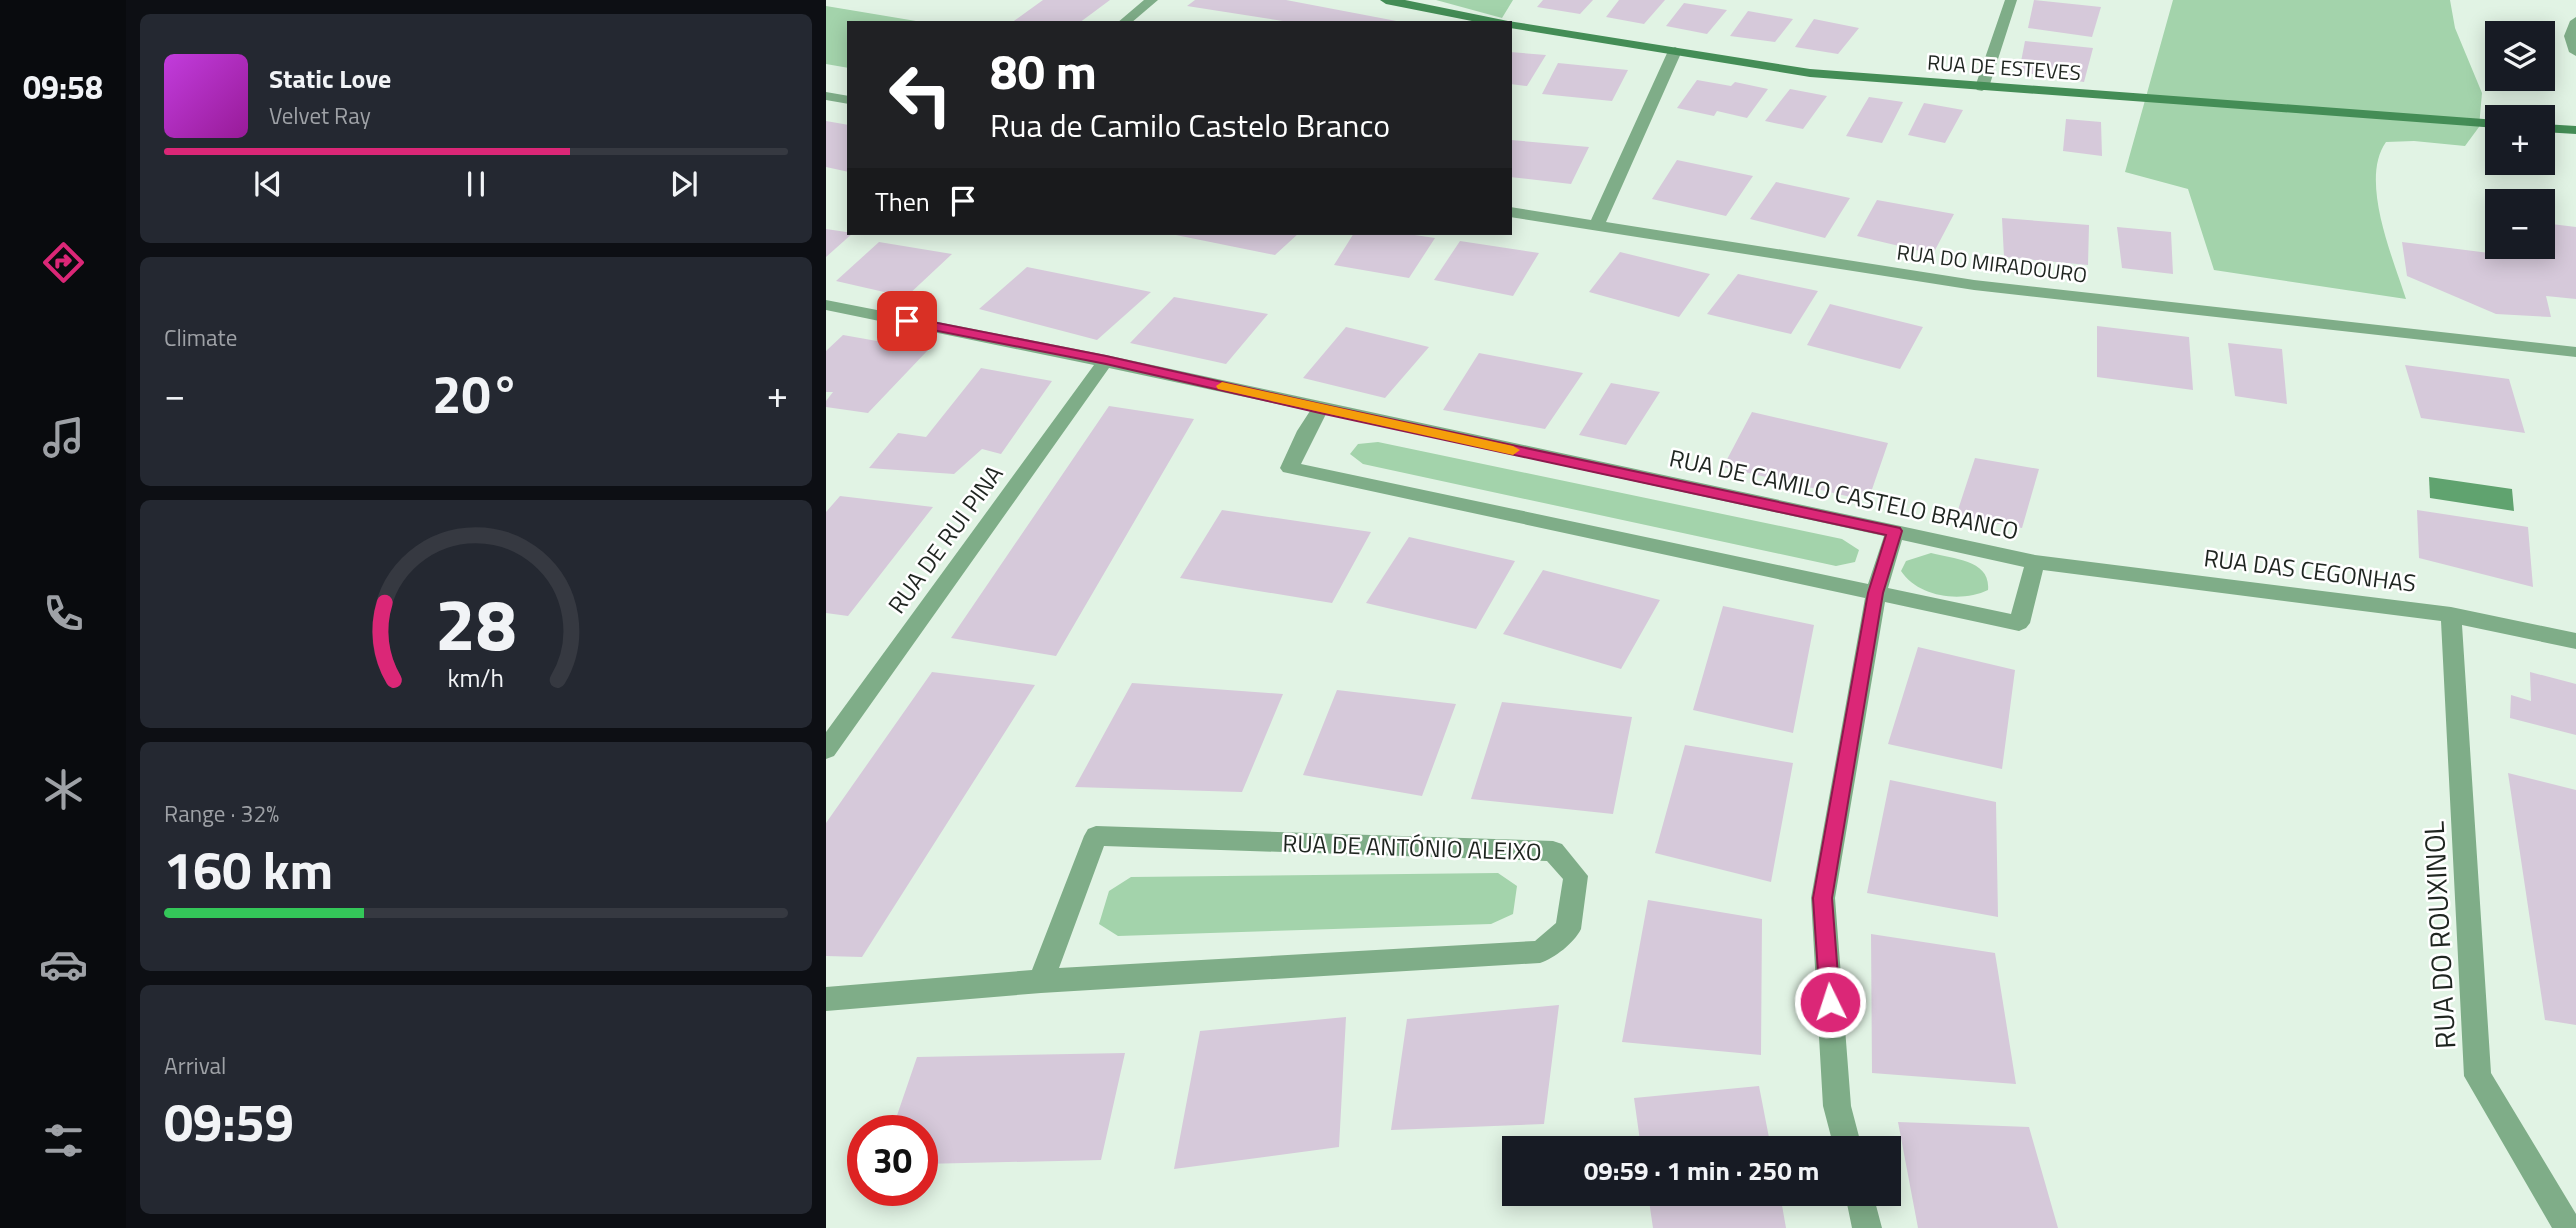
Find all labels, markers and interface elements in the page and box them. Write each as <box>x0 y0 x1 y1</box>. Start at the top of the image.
map controls <box>2485 21 2555 259</box>
button: layers <box>2485 21 2555 91</box>
text: 80 m <box>990 33 1097 108</box>
street label: RUA DE ESTEVES <box>1926 46 2082 88</box>
icon: left <box>875 49 966 140</box>
text: Static Love <box>269 59 391 98</box>
text: 09:58 <box>23 63 103 111</box>
text: Velvet Ray <box>269 98 371 133</box>
text: Rua de Camilo Castelo Branco <box>990 101 1390 149</box>
button: + <box>2485 105 2555 175</box>
icon: previous <box>249 165 287 203</box>
icon: pause <box>457 165 495 203</box>
icon: next <box>665 165 703 203</box>
text: Then <box>875 182 930 221</box>
icon: arrive <box>944 182 982 220</box>
button: − <box>2485 189 2555 259</box>
street label: RUA DO MIRADOURO <box>1895 235 2089 291</box>
icon: directions <box>39 238 88 287</box>
pin <box>877 291 937 351</box>
icon: arrive <box>888 302 926 340</box>
text: Climate <box>164 320 237 355</box>
text: 20° <box>432 354 520 433</box>
text: − <box>164 365 185 423</box>
text: + <box>767 365 788 423</box>
icon: music <box>39 413 88 462</box>
street label: RUA DE CAMILO CASTELO BRANCO <box>1666 439 2022 549</box>
street label: RUA DE RUI PINA <box>879 457 1011 621</box>
street label: RUA DAS CEGONHAS <box>2202 539 2418 601</box>
text: 28 <box>435 568 517 678</box>
icon: phone <box>39 589 88 638</box>
text: km/h <box>448 659 504 697</box>
icon: climate <box>39 765 88 814</box>
text: Range · 32% <box>164 796 279 831</box>
street label: RUA DO ROUXINOL <box>2412 820 2466 1050</box>
street label: RUA DE ANTÓNIO ALEIXO <box>1282 824 1542 870</box>
text: 160 km <box>164 830 333 909</box>
icon: car <box>39 940 88 989</box>
position arrow <box>1793 965 1867 1039</box>
text: Arrival <box>164 1048 226 1083</box>
text: 09:59 <box>164 1082 294 1161</box>
speed limit sign: 30 <box>847 1115 938 1206</box>
icon: filters <box>39 1116 88 1165</box>
text: 09:59 · 1 min · 250 m <box>1584 1151 1819 1190</box>

